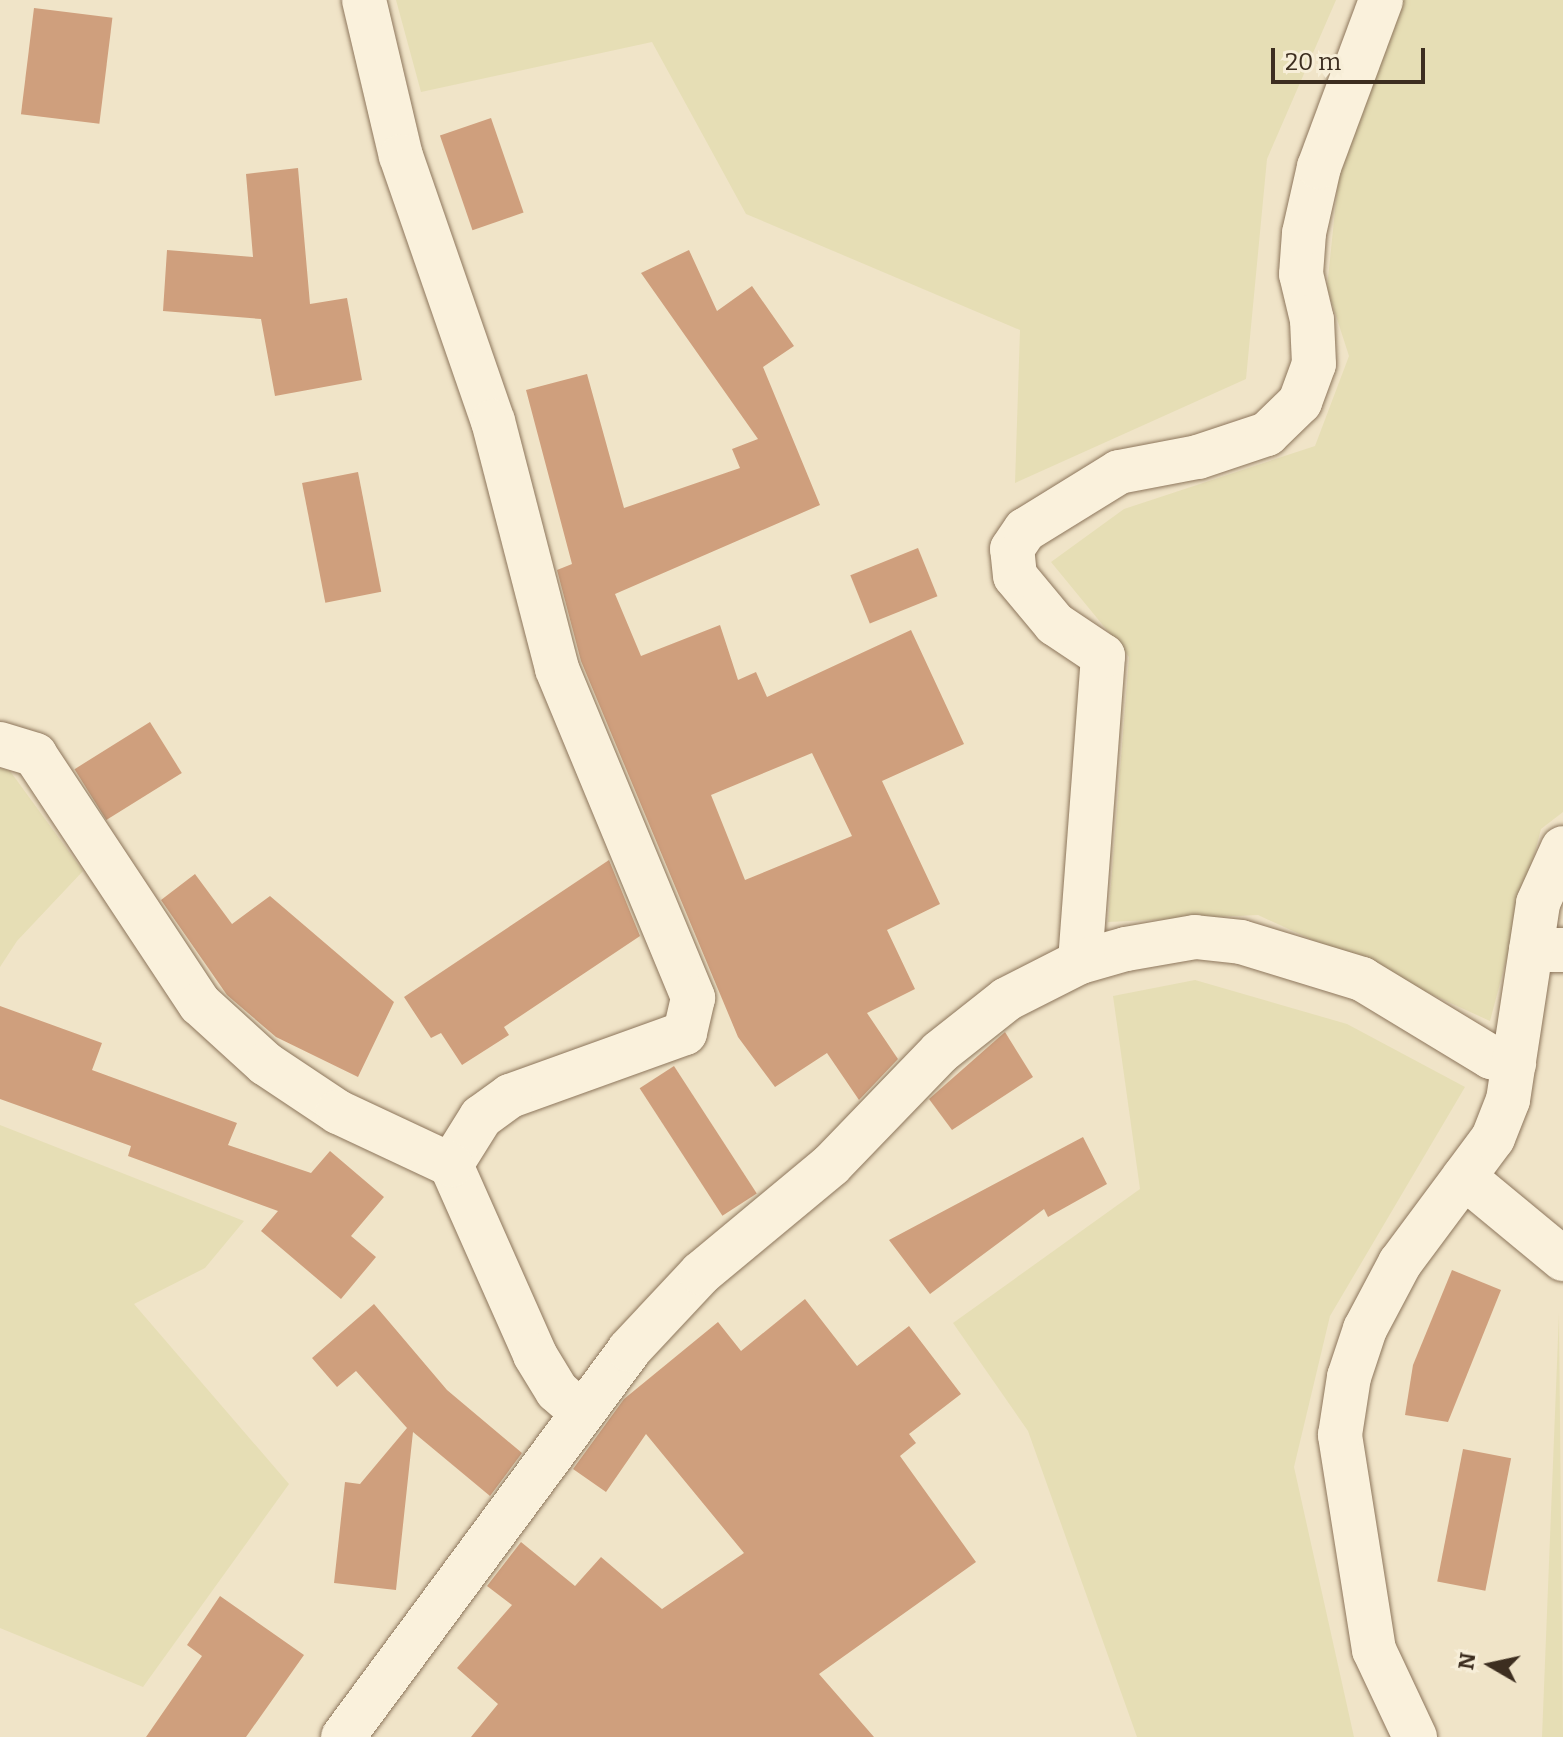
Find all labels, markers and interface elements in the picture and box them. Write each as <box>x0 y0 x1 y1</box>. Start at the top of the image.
scale bar <box>1275 32 1429 82</box>
text: 20 m <box>1285 48 1341 76</box>
north arrow <box>1451 1625 1531 1705</box>
text: N <box>1452 1651 1481 1672</box>

